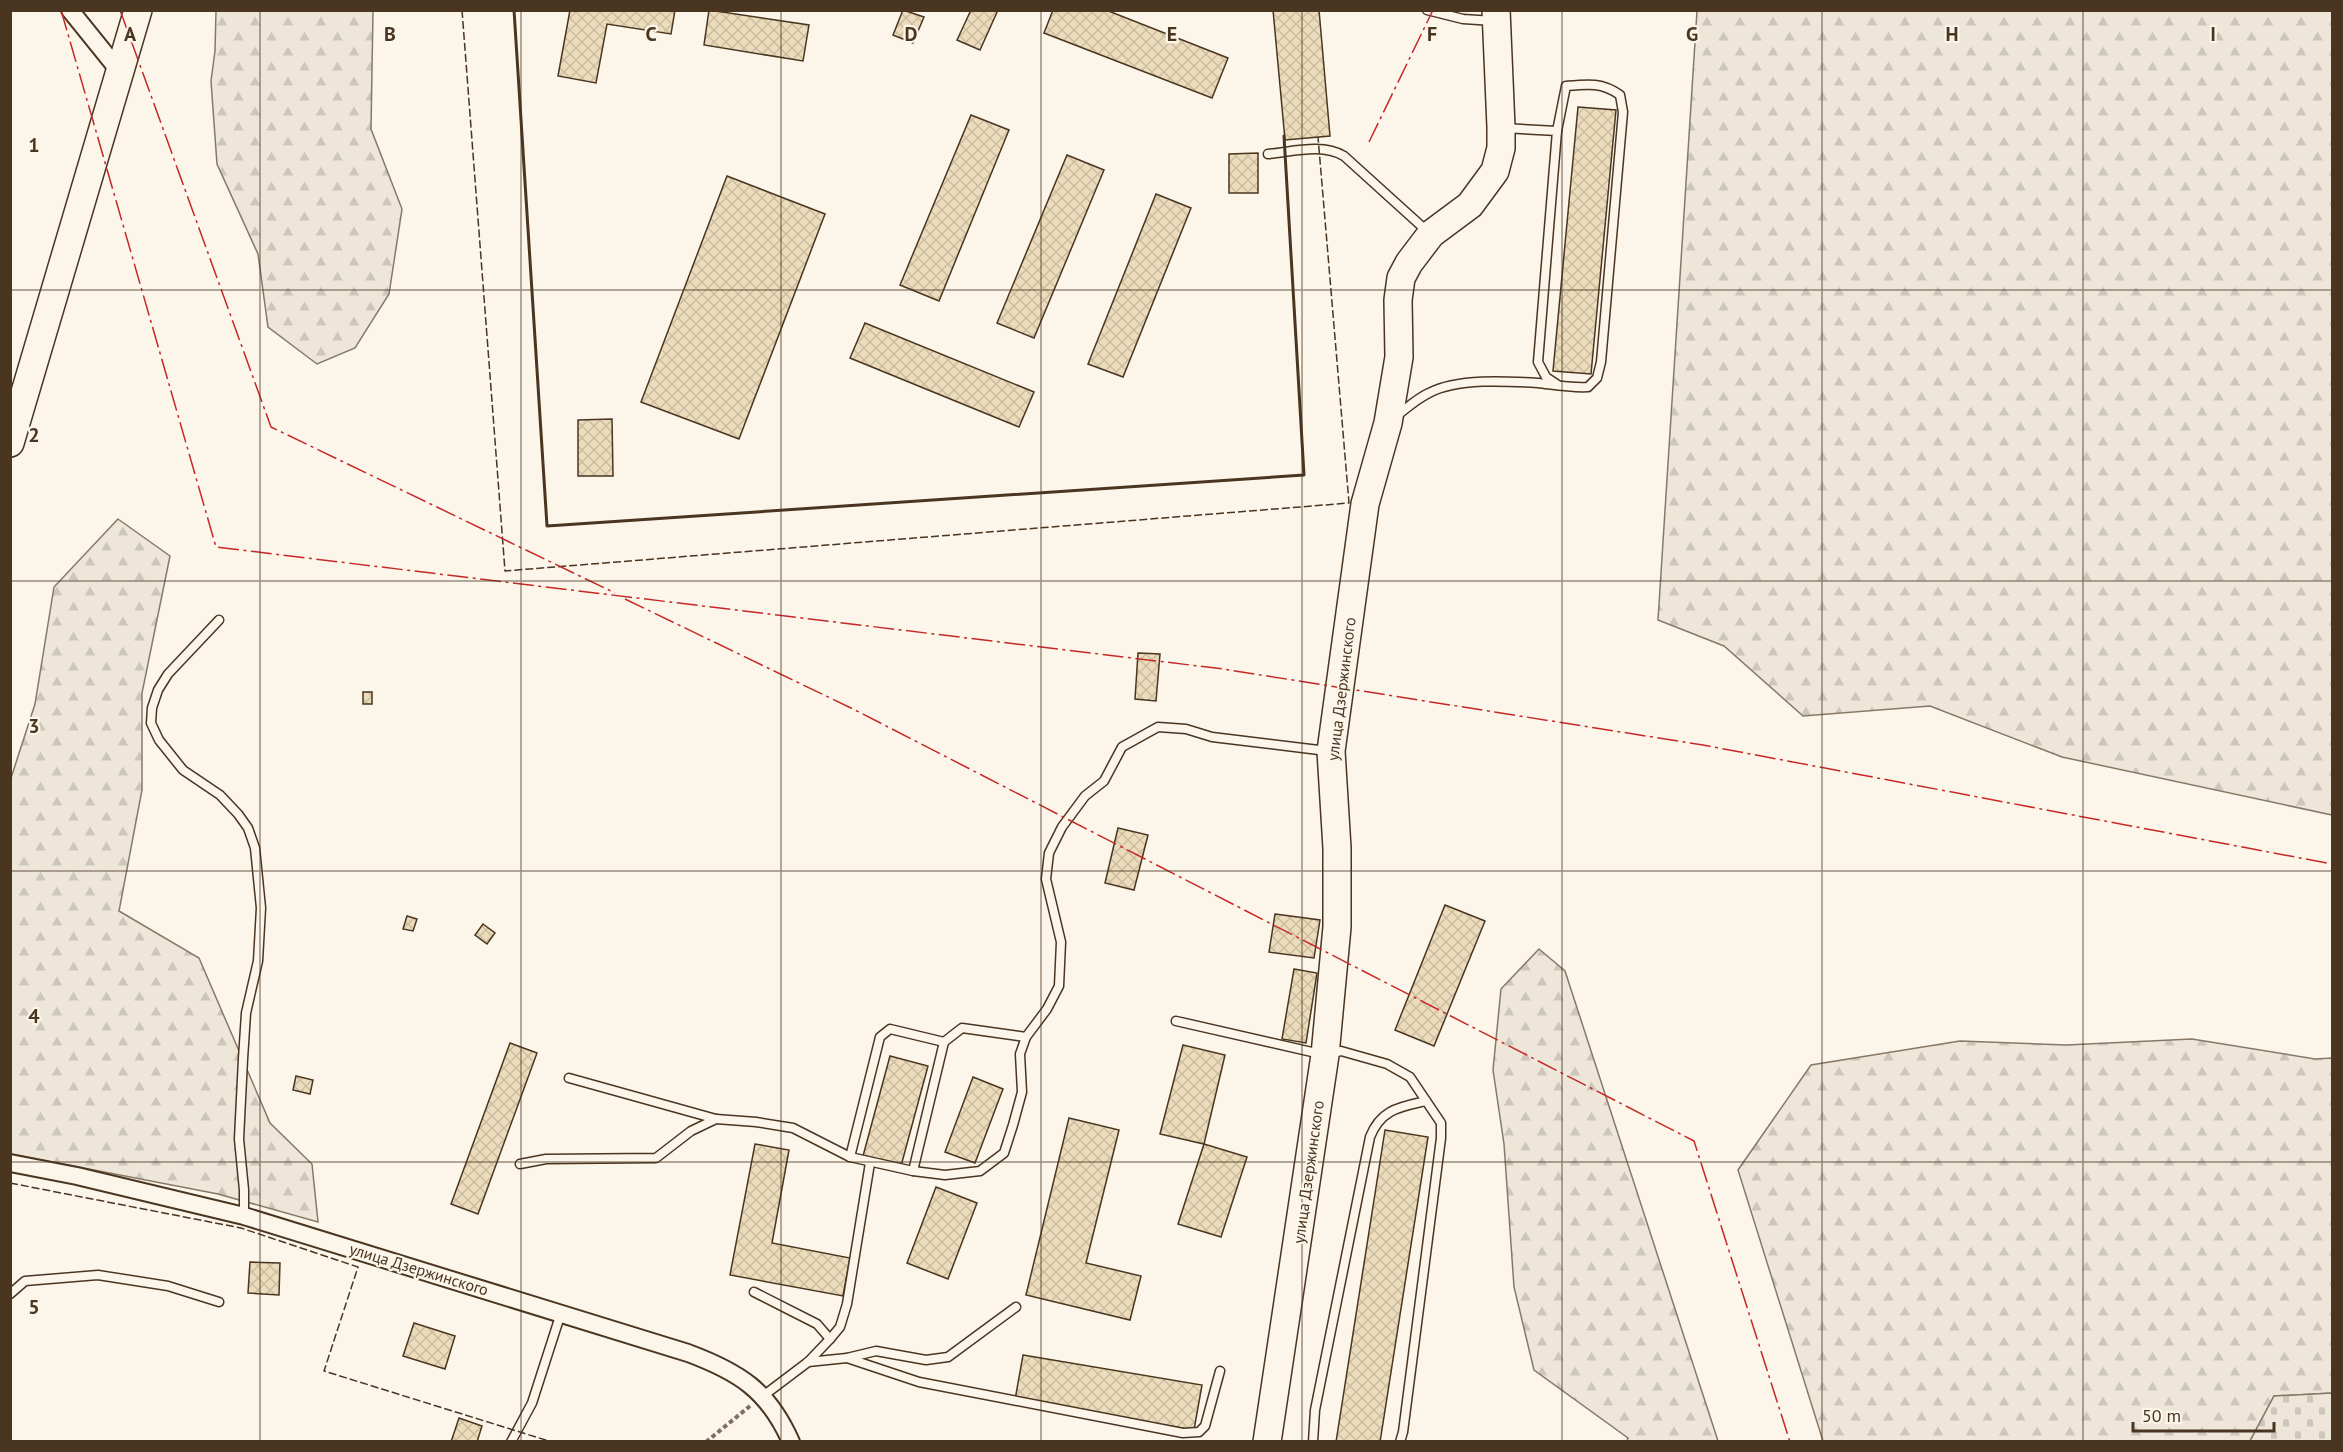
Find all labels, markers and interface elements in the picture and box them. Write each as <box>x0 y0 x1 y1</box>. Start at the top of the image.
text: A <box>124 21 137 47</box>
text: B <box>384 21 396 47</box>
text: C <box>645 21 657 47</box>
text: D <box>905 21 918 47</box>
text: E <box>1167 21 1177 47</box>
text: F <box>1427 21 1437 47</box>
text: G <box>1686 21 1698 47</box>
text: H <box>1945 21 1959 47</box>
text: I <box>2210 21 2216 47</box>
text: 1 <box>28 132 40 158</box>
text: 2 <box>28 422 40 448</box>
street label: улица Дзержинского <box>1322 616 1360 762</box>
text: 3 <box>28 713 40 739</box>
text: 4 <box>28 1003 40 1029</box>
street label: улица Дзержинского <box>1288 1099 1328 1245</box>
street label: улица Дзержинского <box>347 1238 491 1300</box>
text: 5 <box>28 1294 40 1320</box>
scale bar <box>2133 1395 2274 1433</box>
text: 50 m <box>2142 1404 2181 1427</box>

